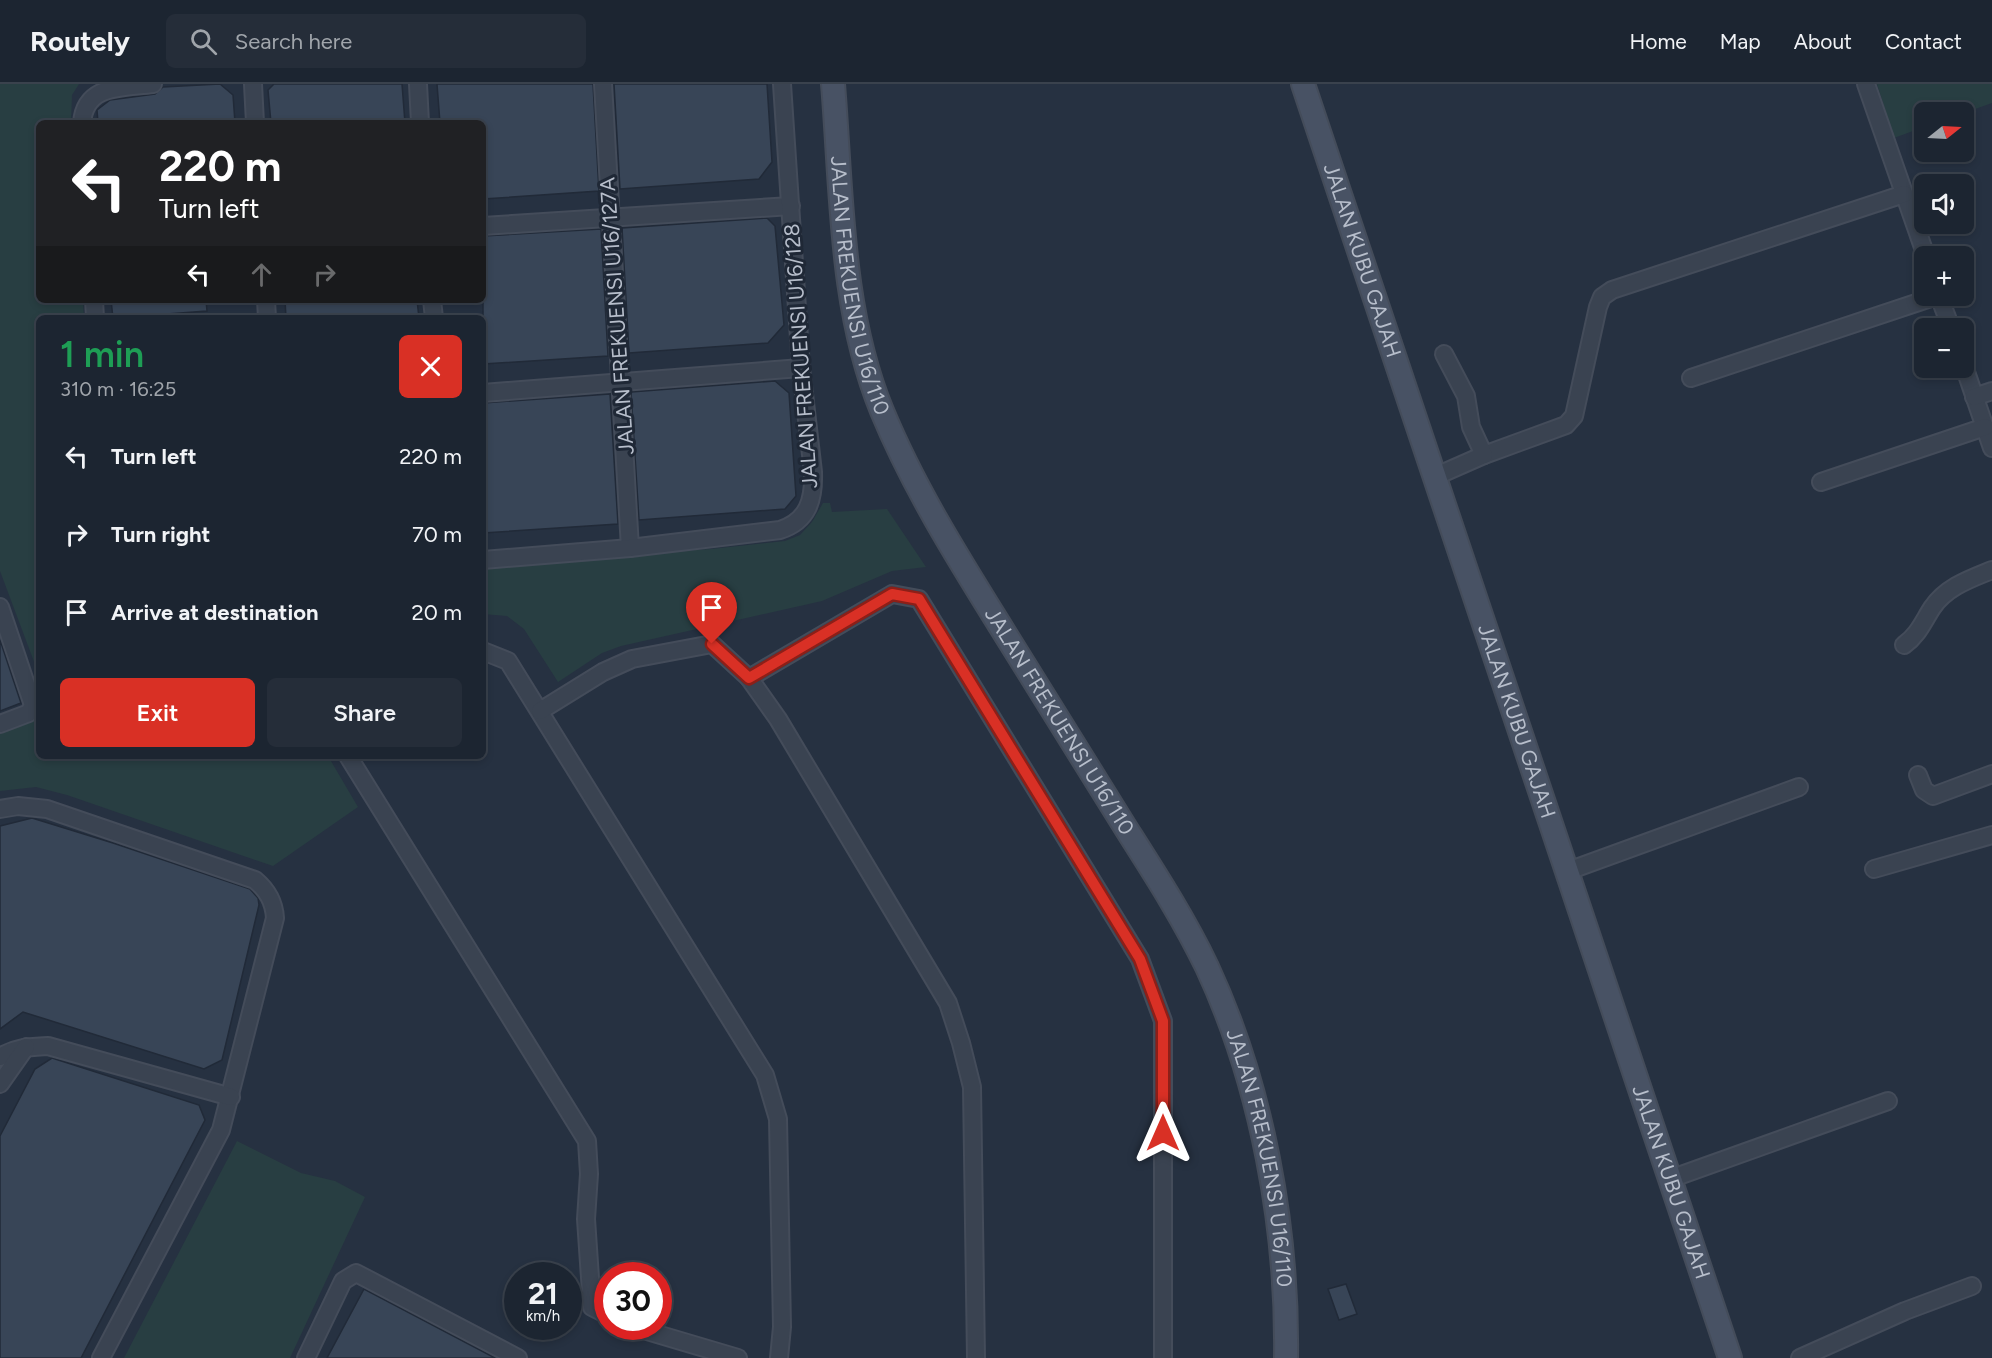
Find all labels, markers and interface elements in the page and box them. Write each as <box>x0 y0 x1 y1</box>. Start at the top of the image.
search box <box>166 14 586 68</box>
text: Routely <box>30 24 130 58</box>
icon: search <box>187 25 220 58</box>
text: Search here <box>235 28 352 55</box>
text: Home <box>1630 29 1687 54</box>
text: Map <box>1720 29 1761 54</box>
text: About <box>1794 29 1852 54</box>
text: Contact <box>1885 29 1962 54</box>
north arrow <box>1914 102 1974 162</box>
map controls <box>1914 102 1974 378</box>
text: 220 m <box>159 141 281 192</box>
icon: left <box>60 144 138 222</box>
street label: JALAN FREKUENSI U16/110 <box>826 155 895 419</box>
street label: JALAN KUBU GAJAH <box>1318 160 1407 360</box>
button: sound <box>1914 174 1974 234</box>
street label: JALAN FREKUENSI U16/127A <box>594 176 639 456</box>
text: Turn left <box>159 192 259 225</box>
street label: JALAN FREKUENSI U16/128 <box>779 223 822 489</box>
button: + <box>1914 246 1974 306</box>
icon: left <box>182 258 215 291</box>
icon: ahead <box>245 258 278 291</box>
icon: right <box>308 258 341 291</box>
button: − <box>1914 318 1974 378</box>
text: 1 min <box>60 333 144 376</box>
button: close <box>399 335 462 398</box>
text: 310 m · 16:25 <box>60 377 176 401</box>
icon: left <box>60 440 93 473</box>
text: Turn left <box>111 443 197 470</box>
text: 220 m <box>399 443 462 470</box>
icon: right <box>60 518 93 551</box>
text: Turn right <box>111 521 210 548</box>
text: 70 m <box>412 521 462 548</box>
pin <box>686 582 737 644</box>
icon: arrive <box>695 591 728 624</box>
icon: arrive <box>60 596 93 629</box>
text: Arrive at destination <box>111 599 319 626</box>
text: 20 m <box>411 599 462 626</box>
street label: JALAN FREKUENSI U16/110 <box>980 603 1140 839</box>
street label: JALAN KUBU GAJAH <box>1473 621 1561 821</box>
button: Exit <box>60 678 255 747</box>
button: Share <box>267 678 462 747</box>
street label: JALAN FREKUENSI U16/110 <box>1221 1025 1297 1288</box>
street label: JALAN KUBU GAJAH <box>1627 1082 1716 1282</box>
position arrow <box>1131 1101 1195 1165</box>
speed limit sign: 30 <box>594 1262 672 1340</box>
text: 21 <box>528 1275 558 1312</box>
text: km/h <box>526 1307 560 1325</box>

